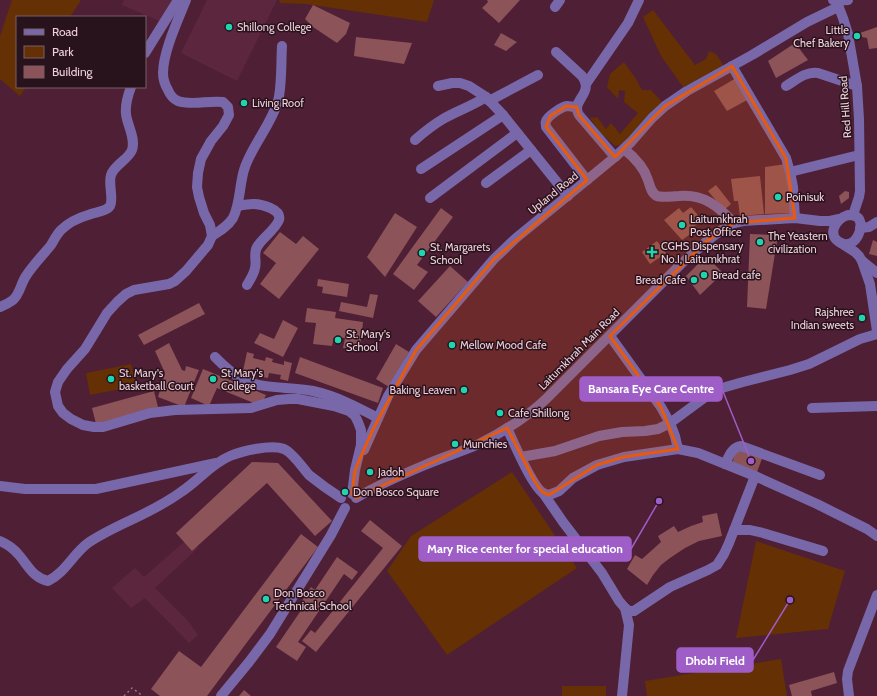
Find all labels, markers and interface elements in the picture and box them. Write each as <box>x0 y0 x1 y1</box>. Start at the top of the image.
legend <box>16 16 146 88</box>
place label: Shillong College <box>237 20 312 34</box>
marker: Shillong College <box>224 22 234 32</box>
place label: Little Chef Bakery <box>793 23 849 50</box>
text: Road <box>52 24 78 39</box>
marker: Little Chef Bakery <box>852 31 862 41</box>
text: Park <box>52 44 74 59</box>
text: Building <box>52 64 94 79</box>
street label: Red Hill Road <box>836 76 854 138</box>
place label: Living Roof <box>252 96 304 110</box>
marker: Living Roof <box>239 98 249 108</box>
street label: Upland Road <box>525 169 581 217</box>
place label: Poinisuk <box>786 190 824 204</box>
marker: Poinisuk <box>773 192 783 202</box>
place label: Laitumkhrah Post Office <box>690 212 748 239</box>
marker: Laitumkhrah Post Office <box>677 220 687 230</box>
place label: The Yeastern civilization <box>768 229 828 256</box>
marker: The Yeastern civilization <box>755 237 765 247</box>
place label: CGHS Dispensary No.I, Laitumkhrat <box>661 239 744 266</box>
place label: St. Margarets School <box>430 240 491 267</box>
marker: CGHS Dispensary No.I, Laitumkhrat <box>646 246 658 258</box>
marker: St. Margarets School <box>417 248 427 258</box>
place label: Bread cafe <box>712 268 761 282</box>
marker: Bread cafe <box>699 270 709 280</box>
place label: Bread Cafe <box>636 273 686 287</box>
marker: Bread Cafe <box>689 275 699 285</box>
street label: Laitumkhrah Main Road <box>535 305 623 393</box>
place label: Rajshree Indian sweets <box>791 305 854 332</box>
marker: Rajshree Indian sweets <box>857 313 867 323</box>
place label: St. Mary's School <box>346 327 391 354</box>
marker: St. Mary's School <box>333 335 343 345</box>
place label: Mellow Mood Cafe <box>460 338 547 352</box>
marker: Mellow Mood Cafe <box>447 340 457 350</box>
place label: St. Mary's basketball Court <box>119 366 194 393</box>
place label: St Mary's College <box>221 366 263 393</box>
marker: St. Mary's basketball Court <box>106 374 116 384</box>
marker: St Mary's College <box>208 374 218 384</box>
callout: Bansara Eye Care Centre <box>580 377 722 401</box>
text: Bansara Eye Care Centre <box>588 381 714 396</box>
place label: Baking Leaven <box>390 383 456 397</box>
marker: Baking Leaven <box>459 385 469 395</box>
place label: Cafe Shillong <box>508 406 570 420</box>
marker: Cafe Shillong <box>495 408 505 418</box>
place label: Munchies <box>463 437 508 451</box>
marker: Munchies <box>450 439 460 449</box>
place label: Jadoh <box>377 465 404 479</box>
marker: Jadoh <box>365 467 375 477</box>
place label: Don Bosco Square <box>353 485 439 499</box>
marker: Don Bosco Square <box>340 487 350 497</box>
callout: Mary Rice center for special education <box>419 537 631 561</box>
text: Mary Rice center for special education <box>427 541 623 556</box>
place label: Don Bosco Technical School <box>274 586 352 613</box>
marker: Don Bosco Technical School <box>261 594 271 604</box>
callout: Dhobi Field <box>677 648 753 672</box>
text: Dhobi Field <box>685 653 745 668</box>

